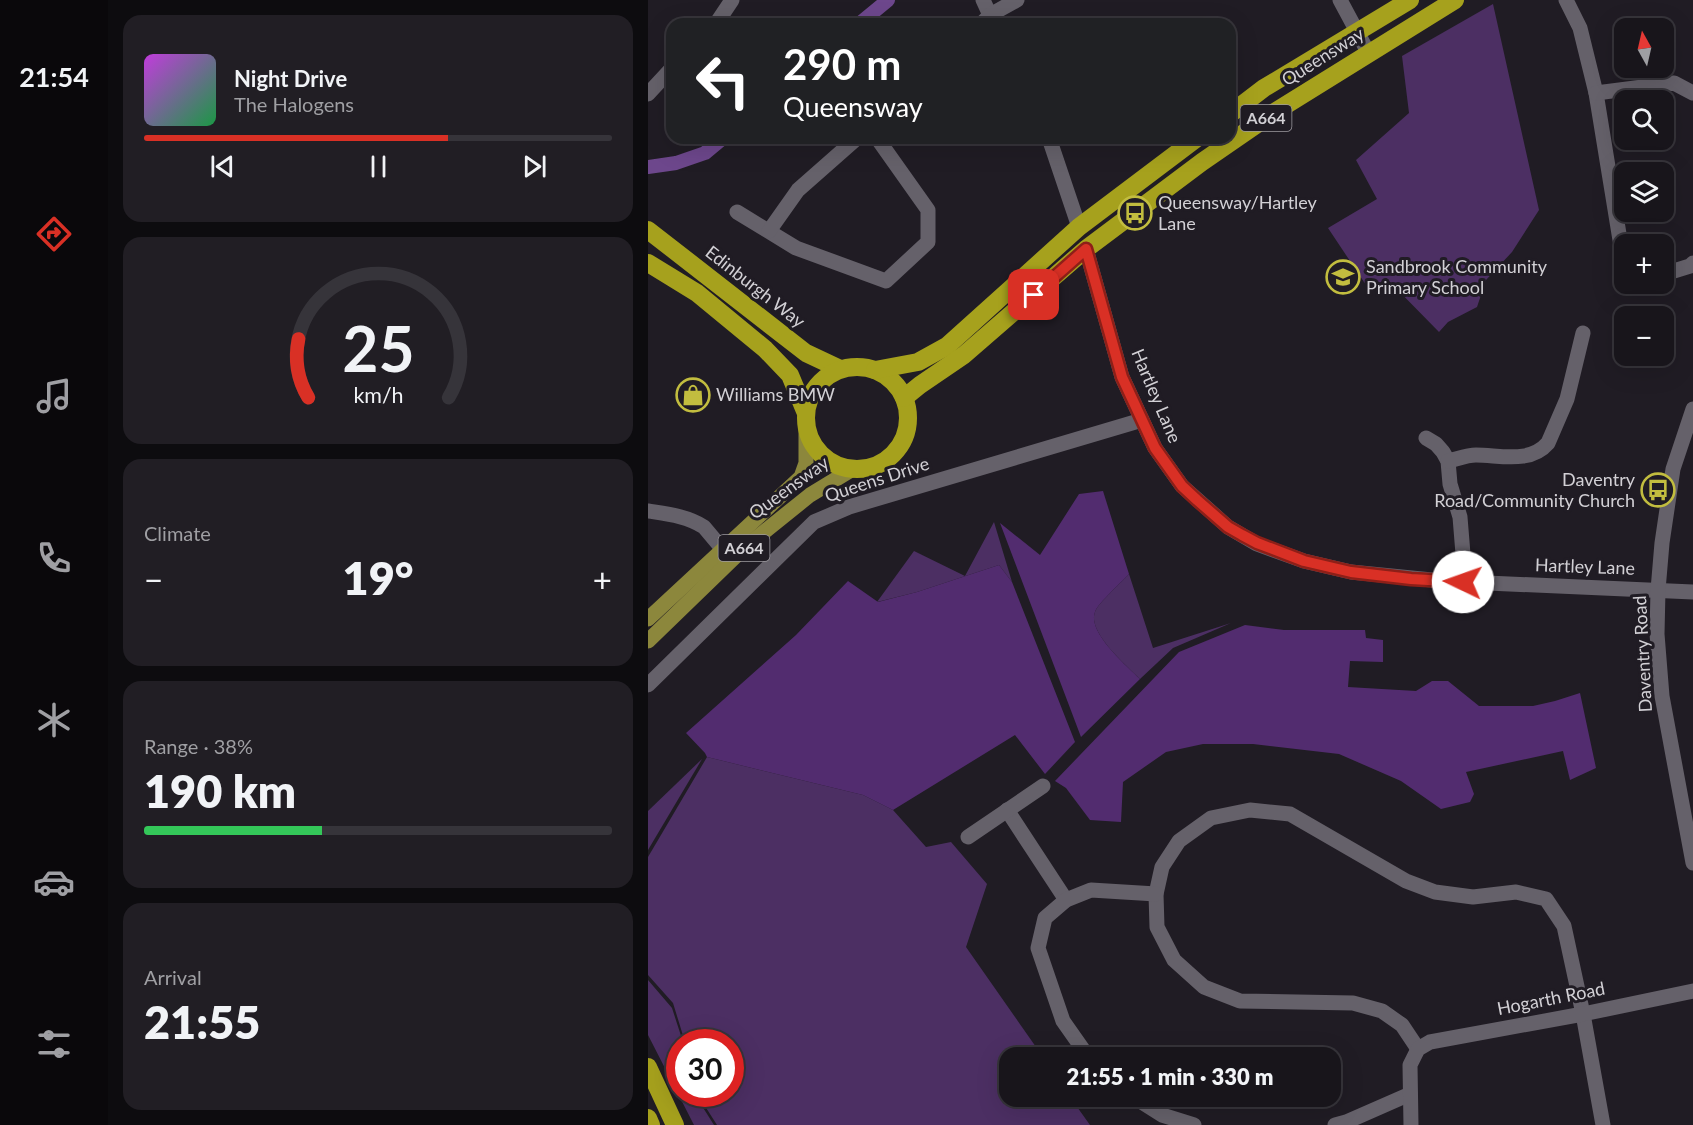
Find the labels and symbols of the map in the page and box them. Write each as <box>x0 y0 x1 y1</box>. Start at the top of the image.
north arrow <box>1614 18 1674 78</box>
street label: Queensway <box>1277 22 1368 90</box>
road number: A664 <box>1240 105 1292 131</box>
place label: Queensway/Hartley Lane <box>1158 191 1318 234</box>
bus stop icon: Queensway/Hartley Lane <box>1117 195 1153 231</box>
street label: Edinburgh Way <box>701 241 810 332</box>
place label: Sandbrook Community Primary School <box>1366 255 1548 298</box>
school or university icon: Sandbrook Community Primary School <box>1325 259 1361 295</box>
pin <box>1008 269 1059 320</box>
street label: Hartley Lane <box>1127 345 1187 446</box>
shop icon: Williams BMW <box>675 377 711 413</box>
place label: Williams BMW <box>716 383 835 405</box>
street label: Queensway <box>744 450 833 523</box>
street label: Queens Drive <box>822 452 932 506</box>
place label: Daventry Road/Community Church <box>1434 468 1636 511</box>
bus stop icon: Daventry Road/Community Church <box>1640 472 1676 508</box>
road number: A664 <box>718 535 770 561</box>
position arrow <box>1431 550 1495 614</box>
street label: Hartley Lane <box>1535 553 1635 579</box>
street label: Daventry Road <box>1628 595 1656 713</box>
street label: Hogarth Road <box>1495 977 1607 1019</box>
speed limit sign: 30 <box>666 1029 744 1107</box>

